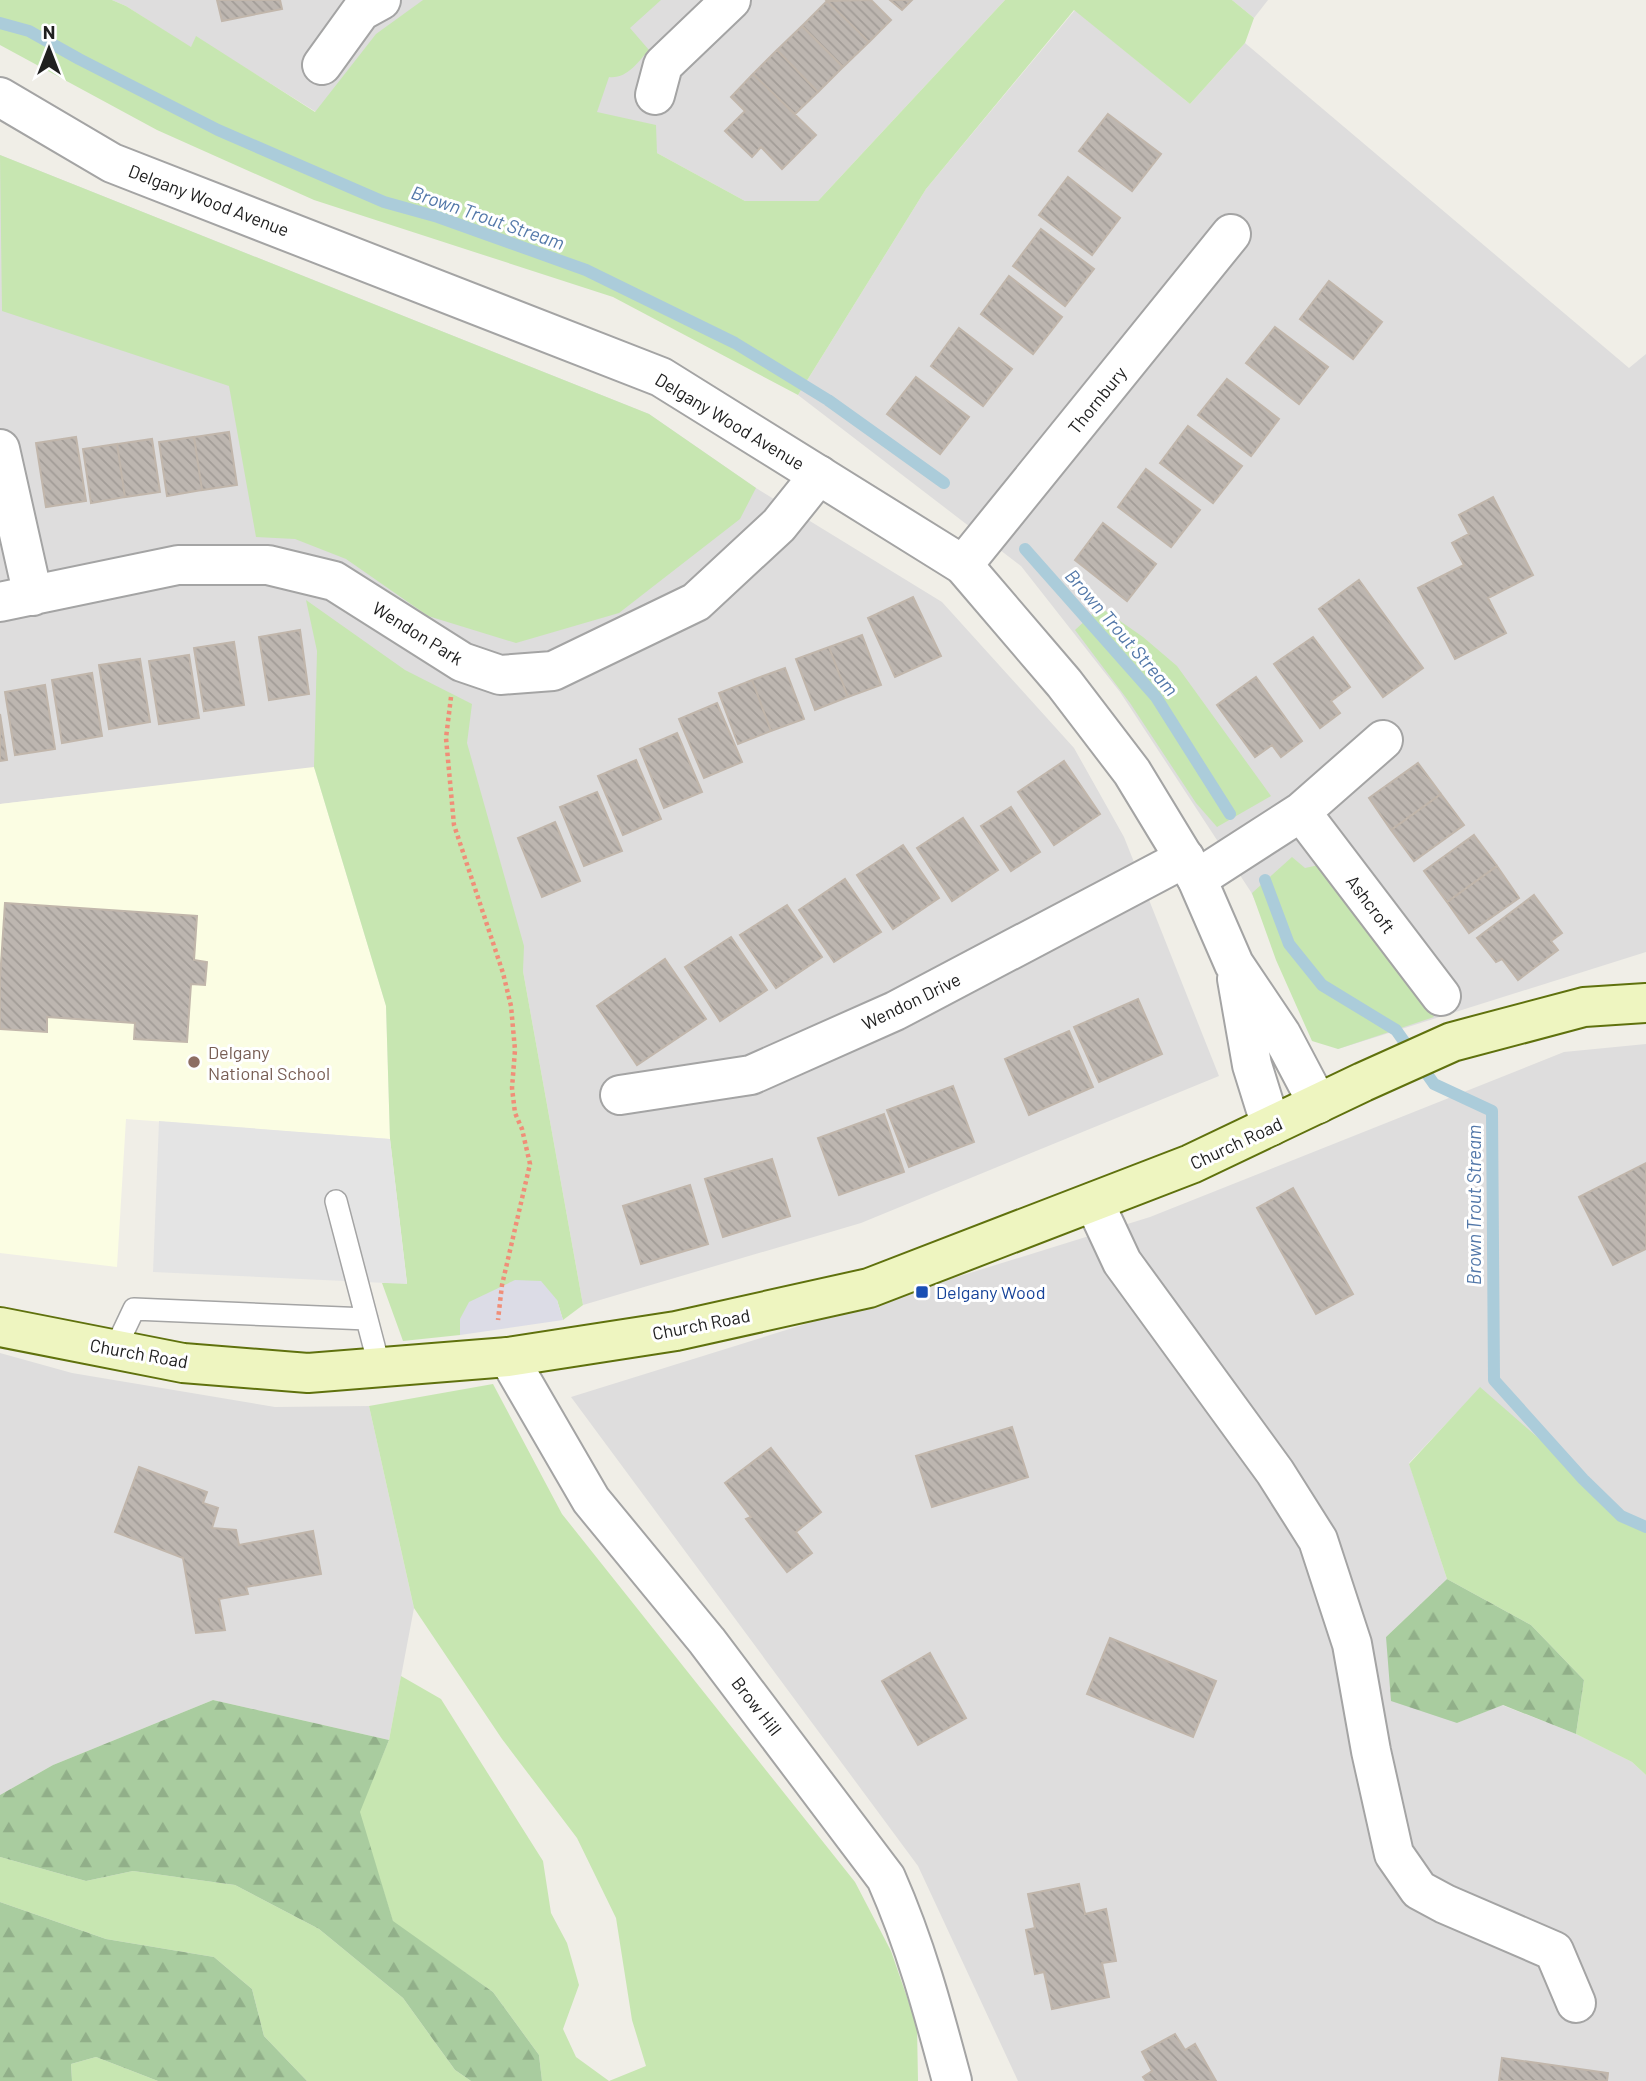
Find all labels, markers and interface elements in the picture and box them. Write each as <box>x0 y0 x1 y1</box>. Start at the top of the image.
north arrow <box>14 14 84 84</box>
text: N <box>43 20 55 43</box>
street label: Delgany Wood Avenue <box>126 159 292 241</box>
water label: Brown Trout Stream <box>408 180 568 254</box>
street label: Thornbury <box>1063 362 1131 438</box>
street label: Delgany Wood Avenue <box>651 368 809 474</box>
water label: Brown Trout Stream <box>1061 564 1183 700</box>
street label: Wendon Park <box>369 597 467 669</box>
street label: Ashcroft <box>1342 870 1400 938</box>
street label: Wendon Drive <box>858 968 964 1034</box>
place label: Delgany National School <box>208 1041 330 1084</box>
marker: Delgany National School <box>186 1054 202 1070</box>
street label: Church Road <box>1186 1112 1286 1174</box>
water label: Brown Trout Stream <box>1462 1125 1485 1285</box>
place label: Delgany Wood <box>936 1281 1046 1303</box>
marker: Delgany Wood <box>914 1284 930 1300</box>
street label: Church Road <box>650 1304 752 1344</box>
street label: Church Road <box>88 1334 190 1372</box>
street label: Brow Hill <box>727 1672 787 1740</box>

